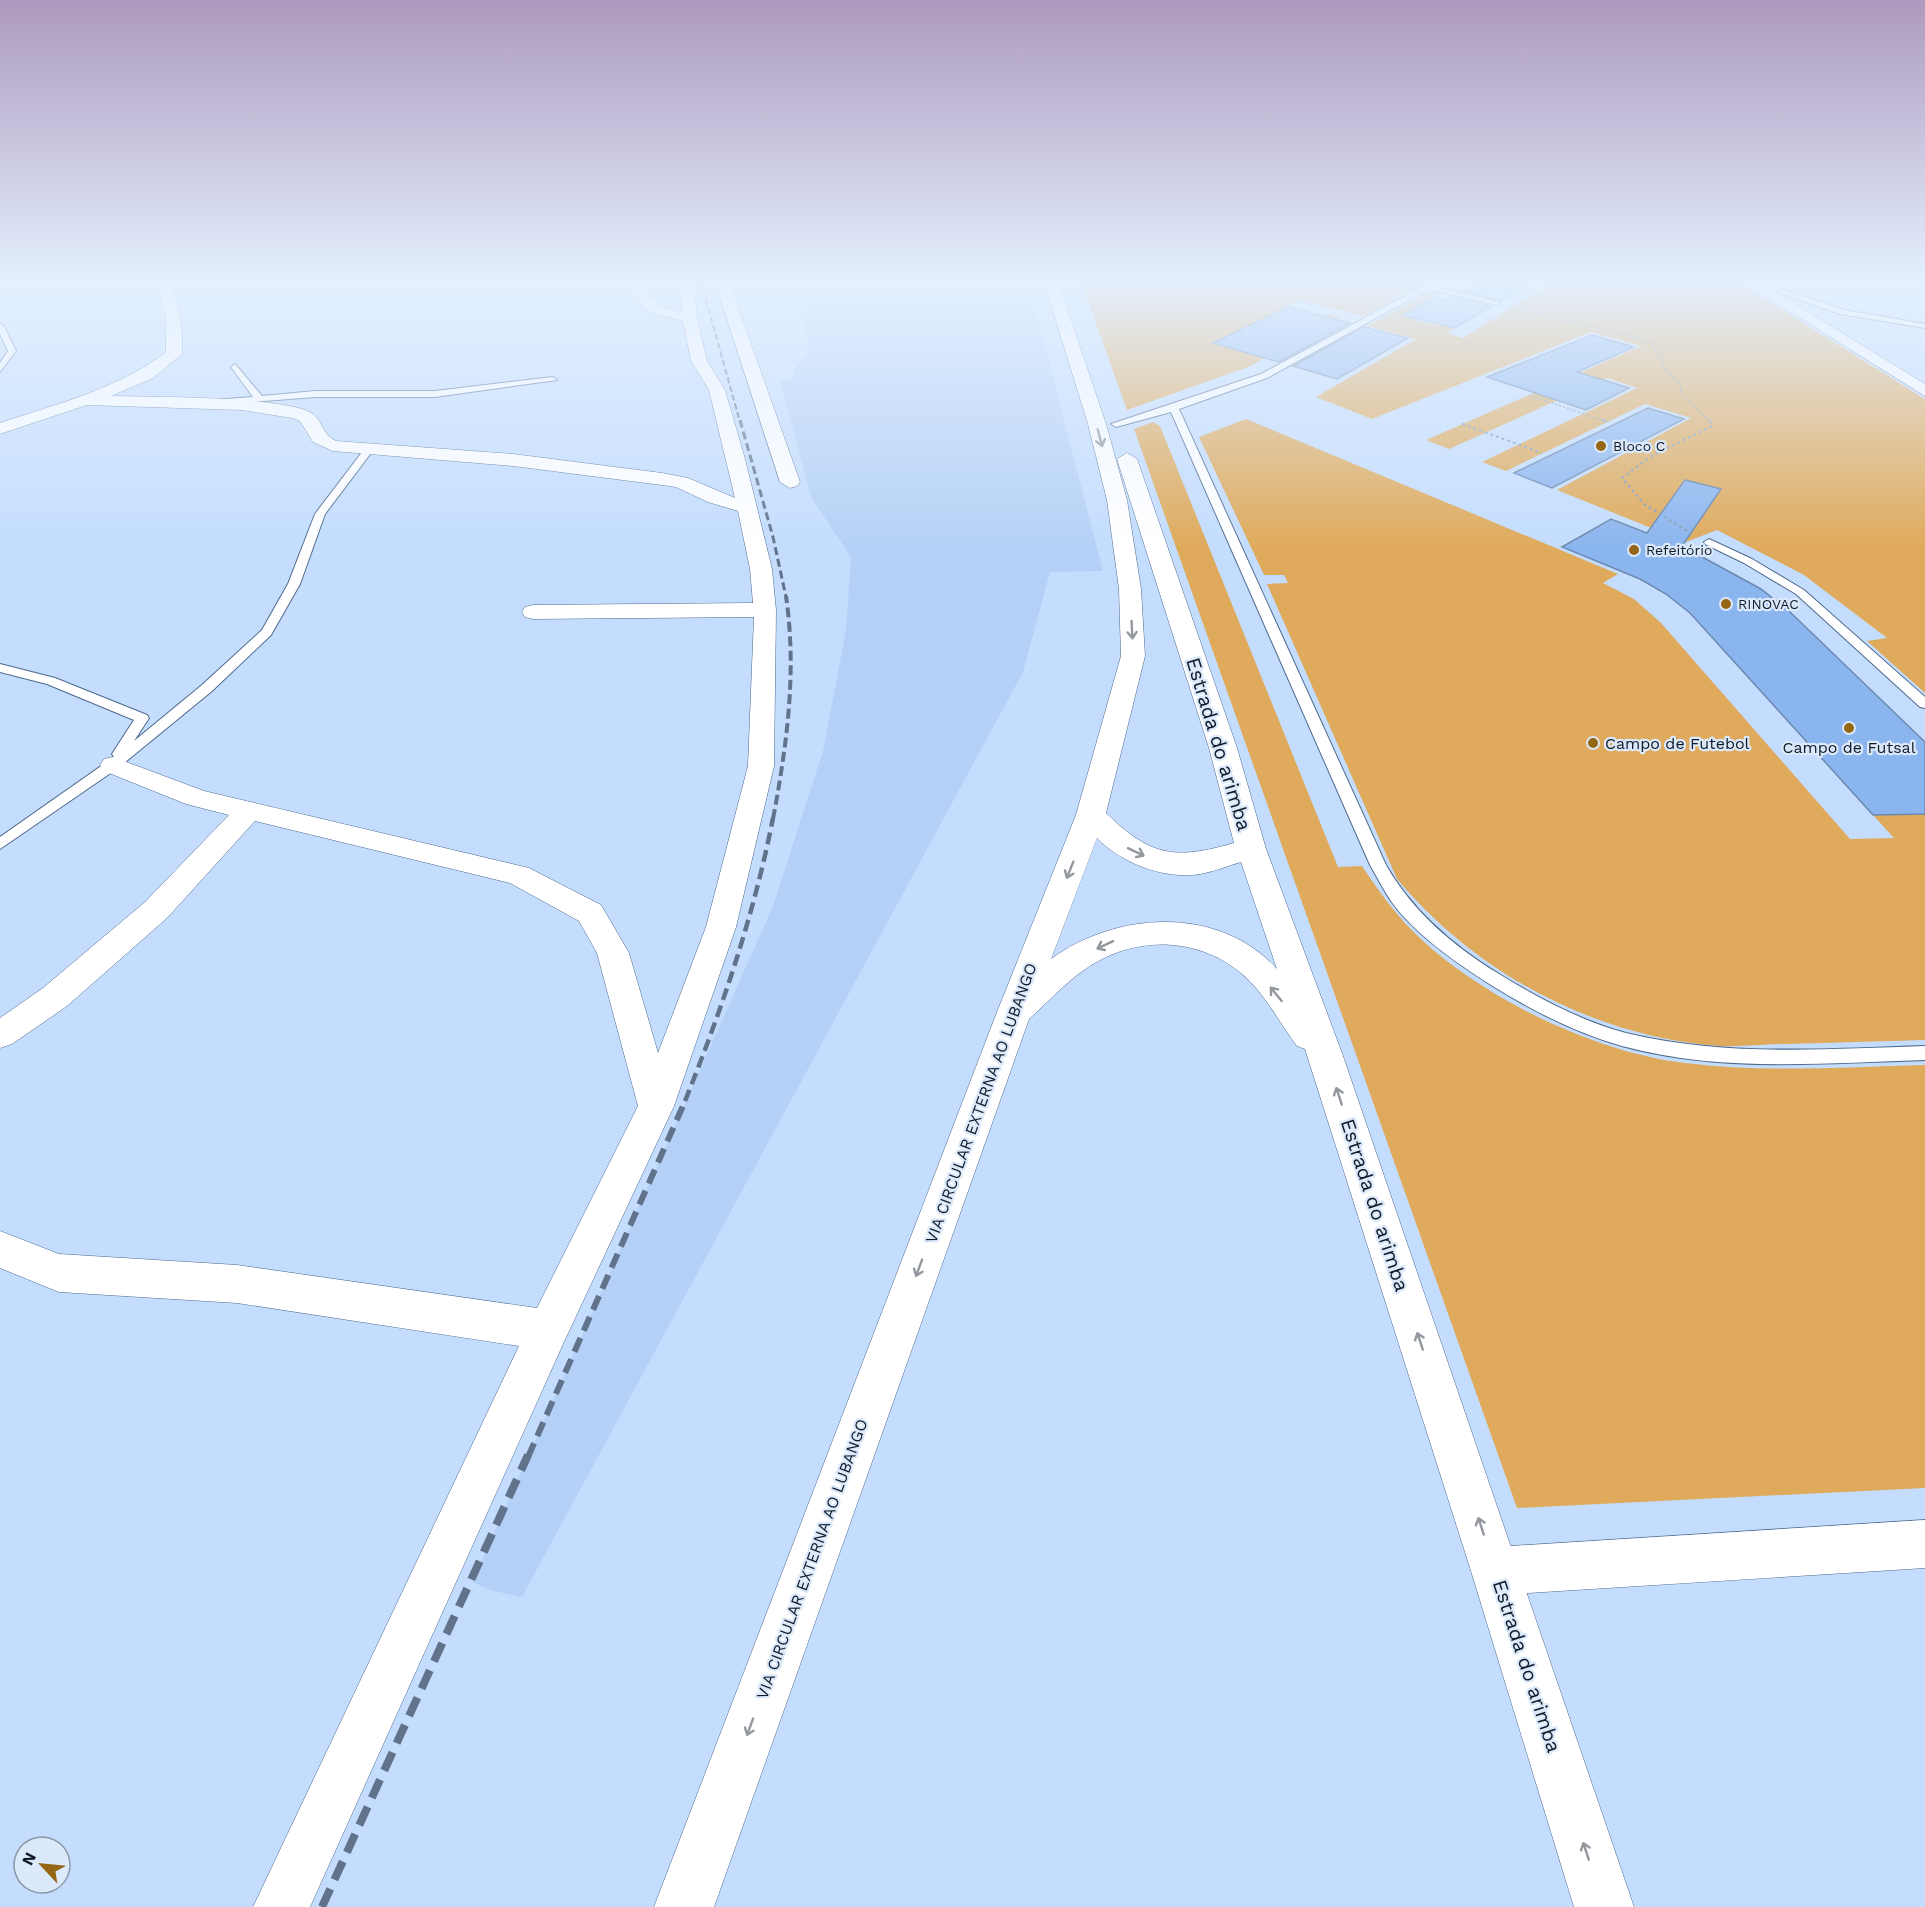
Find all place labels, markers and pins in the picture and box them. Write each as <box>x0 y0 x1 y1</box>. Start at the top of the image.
place label: Bloco C <box>1613 438 1665 454</box>
marker: Bloco C <box>1594 439 1608 453</box>
place label: Refeitório <box>1646 542 1712 558</box>
marker: Refeitório <box>1627 543 1641 557</box>
place label: RINOVAC <box>1738 596 1799 612</box>
marker: RINOVAC <box>1719 597 1733 611</box>
marker: Campo de Futsal <box>1842 721 1856 735</box>
place label: Campo de Futebol <box>1605 734 1750 753</box>
marker: Campo de Futebol <box>1586 736 1600 750</box>
place label: Campo de Futsal <box>1782 738 1916 757</box>

